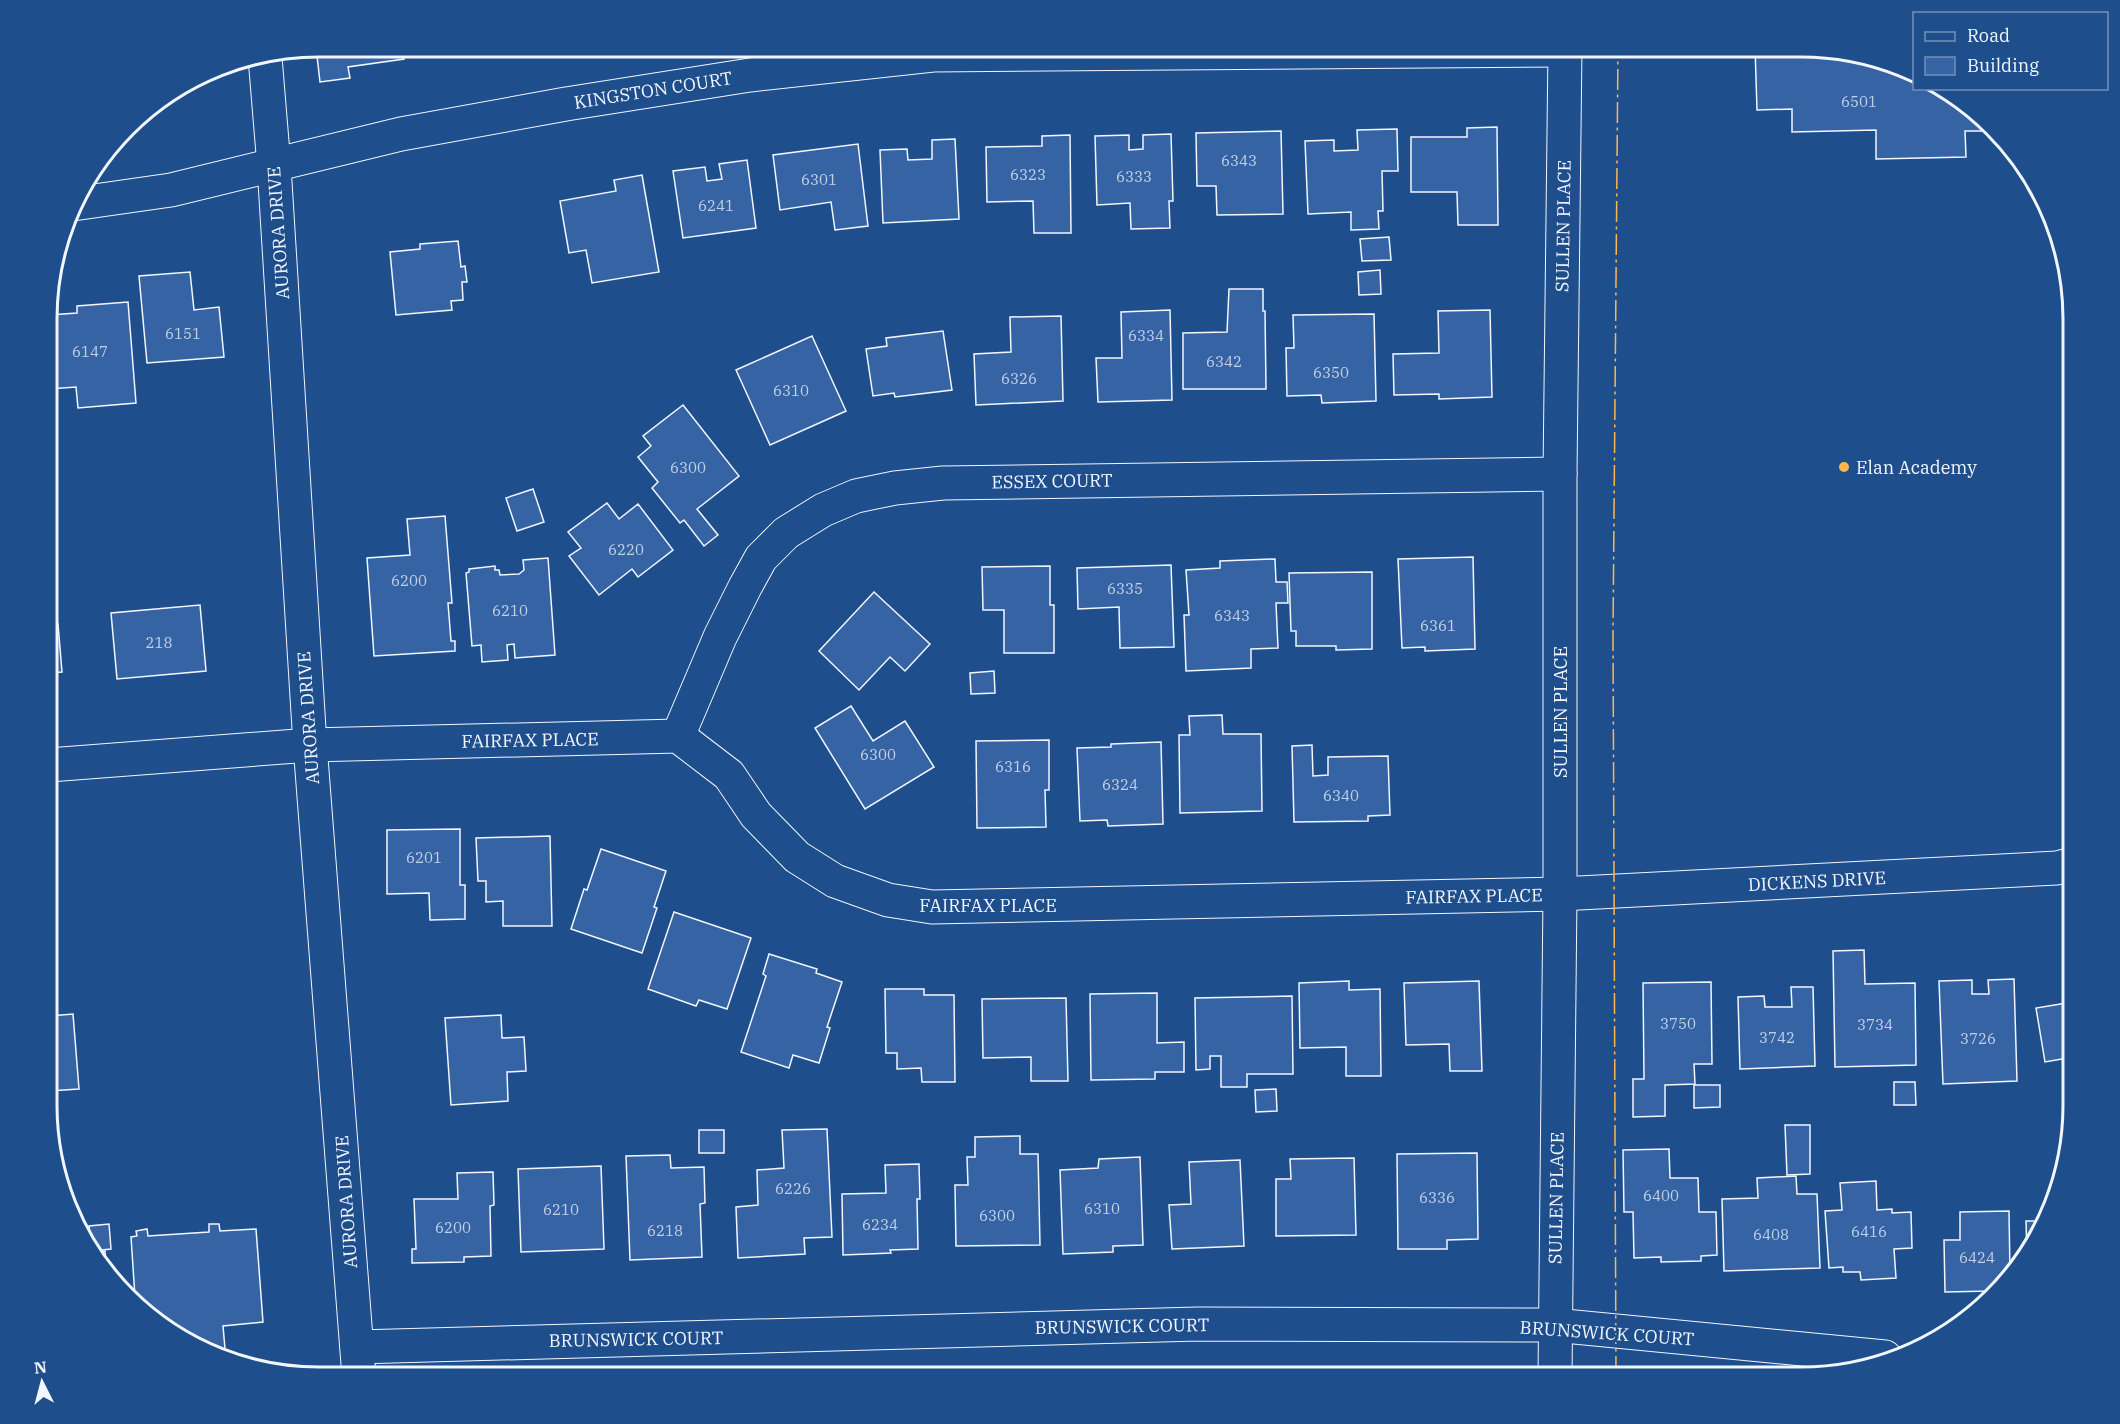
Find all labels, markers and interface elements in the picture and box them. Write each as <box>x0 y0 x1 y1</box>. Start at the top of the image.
legend <box>1913 12 2108 90</box>
text: Road <box>1967 24 2010 47</box>
text: Building <box>1967 54 2039 77</box>
street label: KINGSTON COURT <box>572 66 734 114</box>
house number: 6501 <box>1841 92 1877 111</box>
house number: 6343 <box>1221 151 1257 170</box>
street label: SULLEN PLACE <box>1550 160 1576 292</box>
house number: 6323 <box>1010 165 1046 184</box>
street label: AURORA DRIVE <box>262 166 294 300</box>
house number: 6333 <box>1116 167 1152 186</box>
house number: 6301 <box>801 170 837 189</box>
house number: 6241 <box>698 196 734 215</box>
house number: 6151 <box>165 324 201 343</box>
house number: 6334 <box>1128 326 1164 345</box>
house number: 6147 <box>72 342 108 361</box>
house number: 6342 <box>1206 352 1242 371</box>
house number: 6350 <box>1313 363 1349 382</box>
house number: 6326 <box>1001 369 1037 388</box>
house number: 6310 <box>773 381 809 400</box>
place label: Elan Academy <box>1856 456 1977 479</box>
house number: 6300 <box>670 458 706 477</box>
marker: Elan Academy <box>1837 460 1851 474</box>
street label: ESSEX COURT <box>991 468 1113 494</box>
house number: 6220 <box>608 540 644 559</box>
house number: 6200 <box>391 571 427 590</box>
house number: 6335 <box>1107 579 1143 598</box>
house number: 6210 <box>492 601 528 620</box>
house number: 6343 <box>1214 606 1250 625</box>
house number: 6361 <box>1420 616 1456 635</box>
house number: 218 <box>145 633 173 652</box>
street label: SULLEN PLACE <box>1549 646 1572 778</box>
street label: AURORA DRIVE <box>292 651 324 785</box>
street label: FAIRFAX PLACE <box>461 727 599 753</box>
house number: 6300 <box>860 745 896 764</box>
house number: 6316 <box>995 757 1031 776</box>
house number: 6324 <box>1102 775 1138 794</box>
house number: 6340 <box>1323 786 1359 805</box>
house number: 6201 <box>406 848 442 867</box>
street label: DICKENS DRIVE <box>1747 866 1887 896</box>
street label: FAIRFAX PLACE <box>1405 883 1543 909</box>
street label: FAIRFAX PLACE <box>919 894 1057 917</box>
house number: 3750 <box>1660 1014 1696 1033</box>
house number: 3734 <box>1857 1015 1893 1034</box>
house number: 3742 <box>1759 1028 1795 1047</box>
house number: 3726 <box>1960 1029 1996 1048</box>
street label: SULLEN PLACE <box>1543 1132 1569 1264</box>
street label: AURORA DRIVE <box>330 1135 362 1269</box>
house number: 6226 <box>775 1179 811 1198</box>
house number: 6400 <box>1643 1186 1679 1205</box>
house number: 6336 <box>1419 1188 1455 1207</box>
house number: 6310 <box>1084 1199 1120 1218</box>
house number: 6210 <box>543 1200 579 1219</box>
house number: 6300 <box>979 1206 1015 1225</box>
house number: 6234 <box>862 1215 898 1234</box>
house number: 6200 <box>435 1218 471 1237</box>
house number: 6218 <box>647 1221 683 1240</box>
house number: 6416 <box>1851 1222 1887 1241</box>
house number: 6408 <box>1753 1225 1789 1244</box>
house number: 6424 <box>1959 1248 1995 1267</box>
street label: BRUNSWICK COURT <box>1034 1313 1210 1339</box>
street label: BRUNSWICK COURT <box>1519 1315 1695 1351</box>
street label: BRUNSWICK COURT <box>548 1326 724 1352</box>
north arrow <box>12 1352 72 1412</box>
text: N <box>33 1356 48 1378</box>

